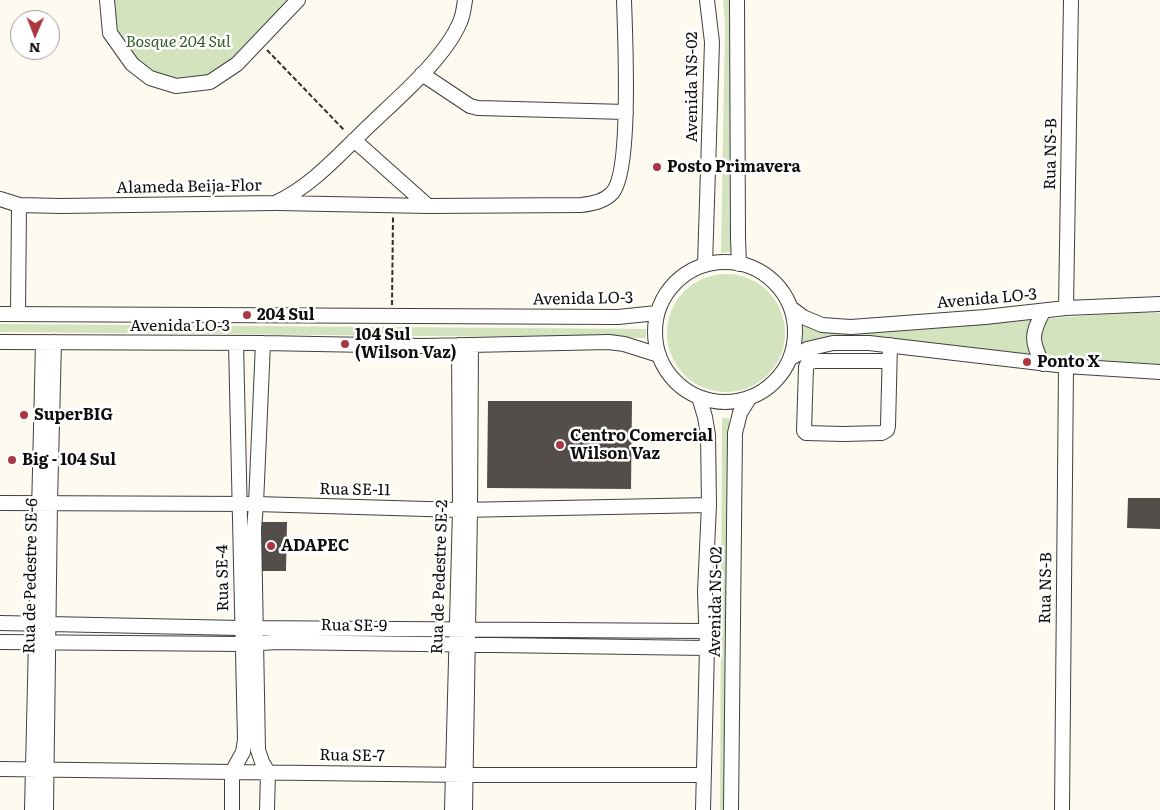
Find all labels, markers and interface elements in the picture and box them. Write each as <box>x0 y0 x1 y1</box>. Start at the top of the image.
north arrow <box>10 10 60 60</box>
park label: Bosque 204 Sul <box>126 32 230 52</box>
street label: Avenida NS-02 <box>682 32 702 142</box>
text: N <box>29 39 41 59</box>
street label: Rua NS-B <box>1041 118 1061 190</box>
place label: Posto Primavera <box>667 157 801 177</box>
marker: Posto Primavera <box>651 161 663 173</box>
street label: Alameda Beija-Flor <box>116 176 262 198</box>
street label: Avenida LO-3 <box>936 285 1038 313</box>
street label: Avenida LO-3 <box>533 289 633 309</box>
place label: 204 Sul <box>257 305 315 325</box>
marker: 204 Sul <box>241 309 253 321</box>
street label: Avenida LO-3 <box>130 316 230 336</box>
place label: 104 Sul (Wilson Vaz) <box>355 325 457 363</box>
marker: 104 Sul (Wilson Vaz) <box>339 338 351 350</box>
place label: Ponto X <box>1037 352 1100 372</box>
marker: Ponto X <box>1021 356 1033 368</box>
place label: SuperBIG <box>34 405 113 425</box>
marker: SuperBIG <box>18 409 30 421</box>
place label: Centro Comercial Wilson Vaz <box>570 426 713 464</box>
marker: Centro Comercial Wilson Vaz <box>554 439 566 451</box>
place label: Big - 104 Sul <box>22 450 116 470</box>
marker: Big - 104 Sul <box>6 454 18 466</box>
street label: Rua SE-11 <box>319 480 391 500</box>
street label: Rua de Pedestre SE-6 <box>20 498 42 654</box>
street label: Rua de Pedestre SE-2 <box>428 499 452 655</box>
place label: ADAPEC <box>281 536 349 556</box>
marker: ADAPEC <box>265 540 277 552</box>
street label: Rua SE-4 <box>213 544 233 612</box>
street label: Avenida NS-02 <box>705 546 727 658</box>
street label: Rua NS-B <box>1036 552 1056 624</box>
street label: Rua SE-9 <box>321 616 387 636</box>
street label: Rua SE-7 <box>319 746 385 766</box>

